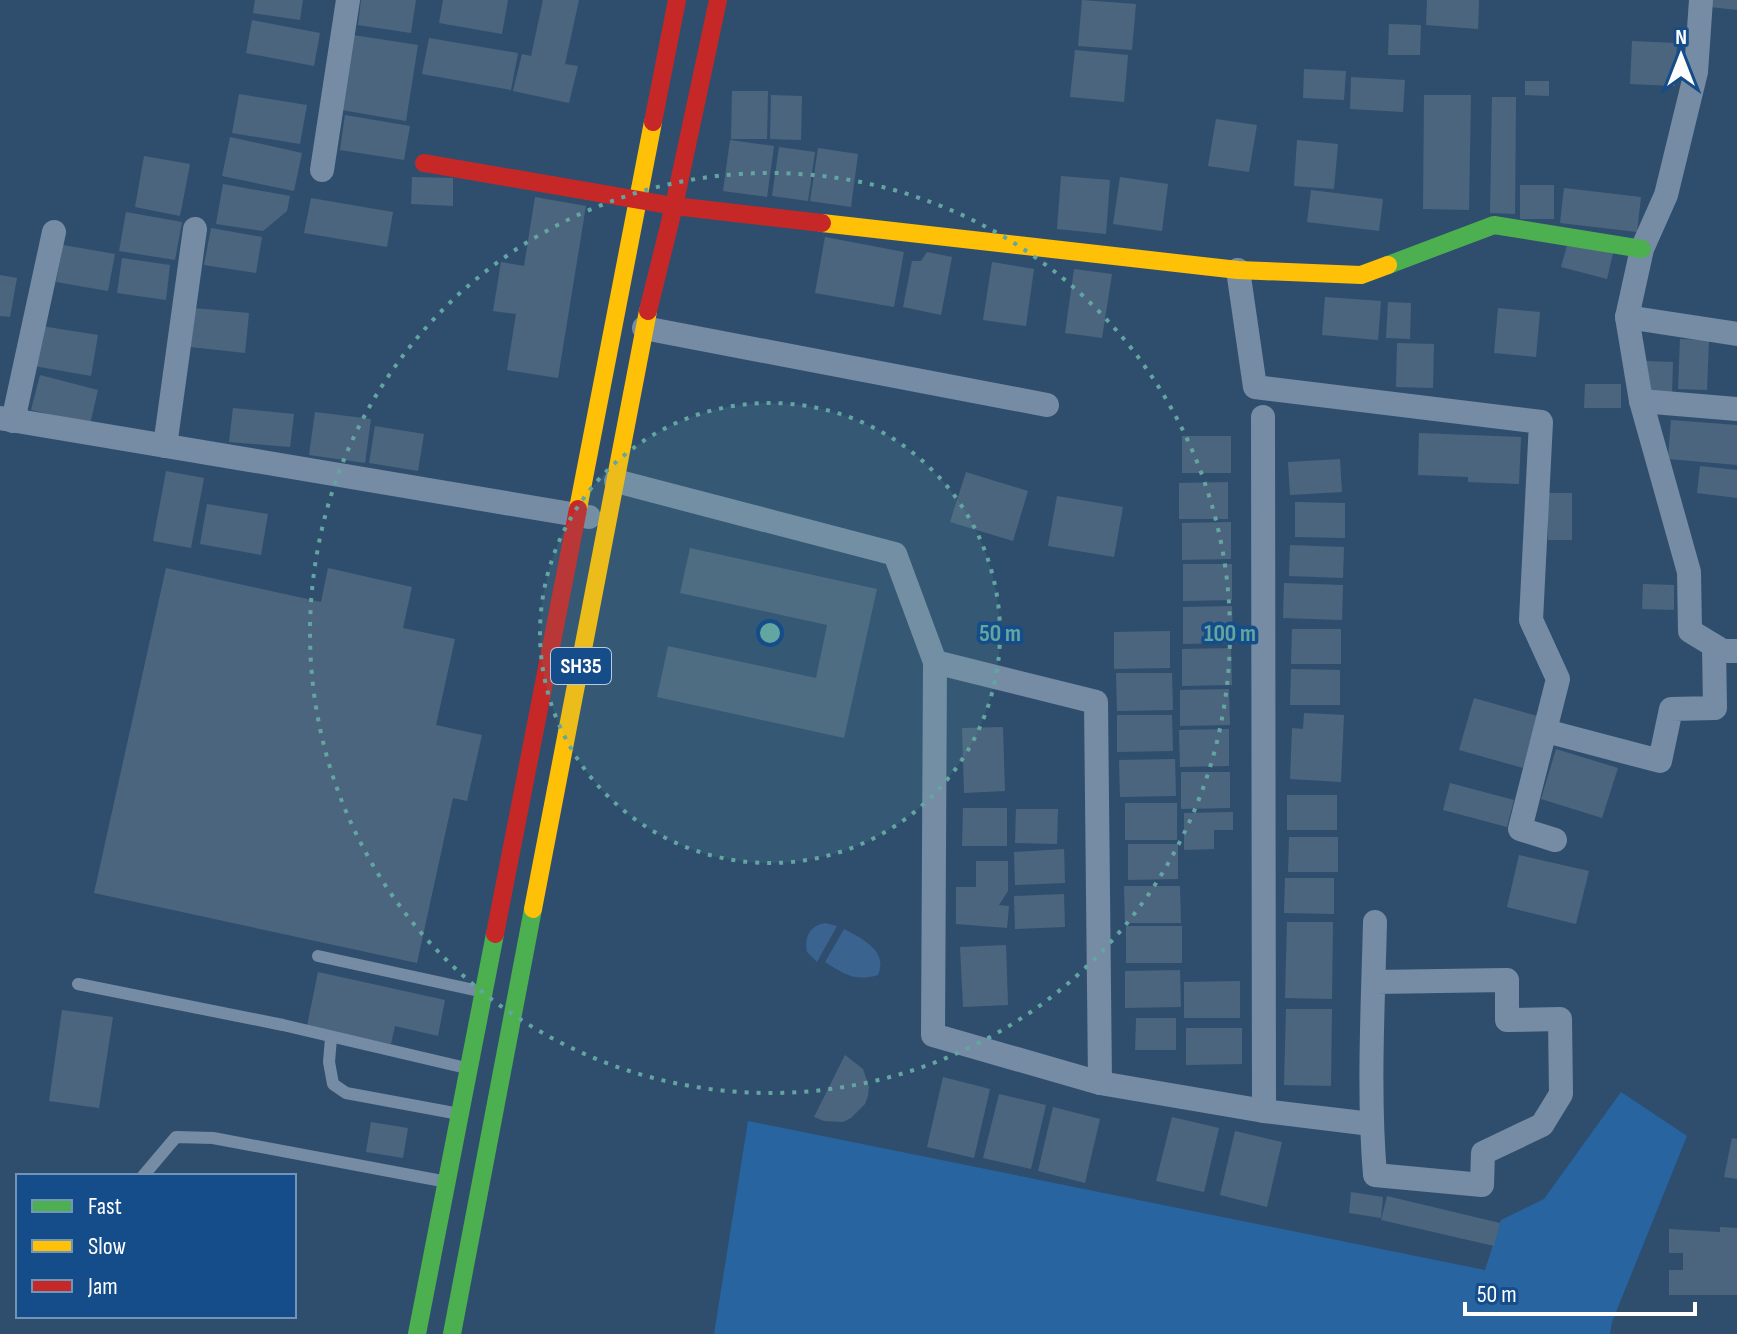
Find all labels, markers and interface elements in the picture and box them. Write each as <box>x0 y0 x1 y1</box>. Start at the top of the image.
north arrow <box>1641 16 1721 96</box>
text: N <box>1675 24 1687 51</box>
centre of rings <box>756 619 784 647</box>
text: 50 m <box>979 619 1021 648</box>
text: 100 m <box>1204 619 1256 648</box>
road number: SH35 <box>551 648 611 684</box>
legend <box>16 1174 296 1318</box>
text: Fast <box>88 1192 122 1221</box>
text: Slow <box>88 1232 126 1261</box>
scale bar <box>1465 1266 1695 1316</box>
text: Jam <box>87 1272 118 1301</box>
text: 50 m <box>1477 1280 1517 1309</box>

